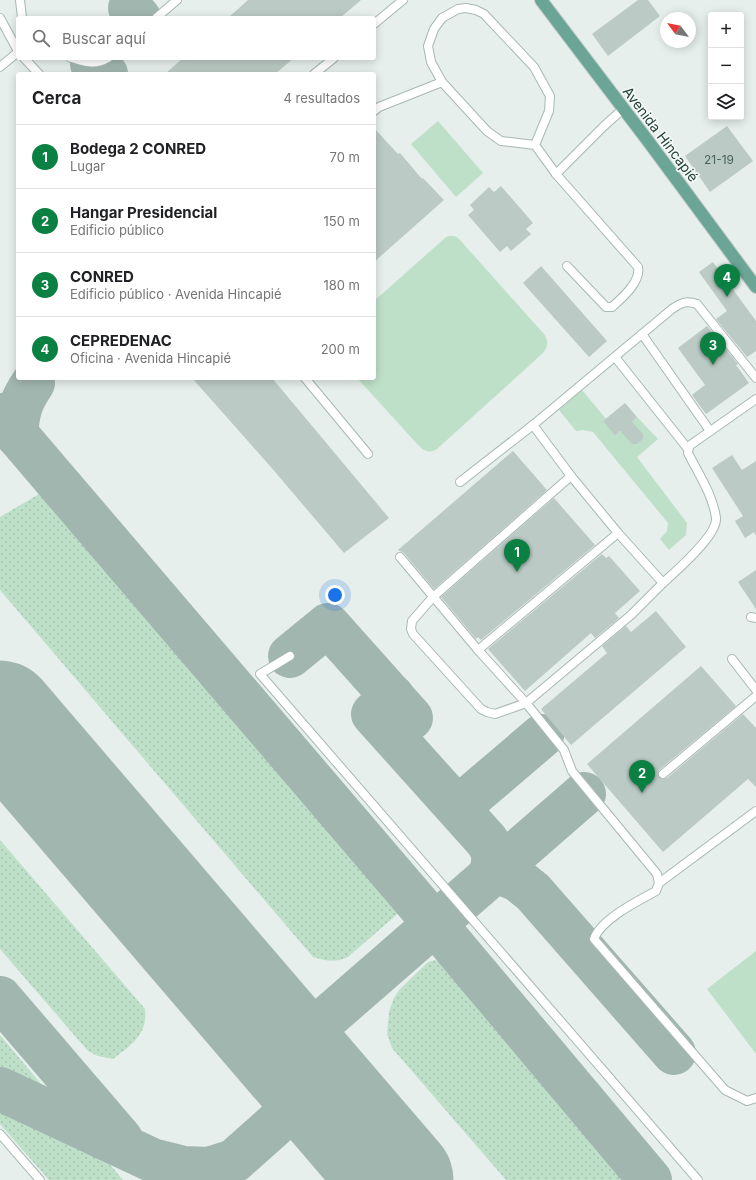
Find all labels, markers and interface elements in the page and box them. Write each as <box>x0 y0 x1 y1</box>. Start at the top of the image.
north arrow <box>660 12 696 48</box>
map controls <box>708 12 744 120</box>
button: + <box>708 12 744 48</box>
search box <box>16 16 376 60</box>
icon: search <box>30 27 52 49</box>
text: Buscar aquí <box>62 29 146 48</box>
button: − <box>708 48 744 84</box>
street label: Avenida Hincapié <box>620 83 702 185</box>
button: layers <box>708 84 744 120</box>
text: Cerca <box>32 88 81 108</box>
text: 4 resultados <box>284 90 360 106</box>
text: Bodega 2 CONRED <box>70 139 206 158</box>
text: 1 <box>42 149 48 165</box>
text: 70 m <box>330 149 360 165</box>
house number: 21-19 <box>704 152 734 167</box>
text: Lugar <box>70 158 105 174</box>
text: Hangar Presidencial <box>70 203 217 222</box>
text: 2 <box>41 213 49 229</box>
text: 150 m <box>324 213 360 229</box>
text: Edificio público <box>70 222 164 238</box>
pin: 4 <box>714 264 740 297</box>
text: CONRED <box>70 267 134 286</box>
text: 3 <box>41 277 49 293</box>
text: 180 m <box>323 277 360 293</box>
text: Edificio público · Avenida Hincapié <box>70 286 282 302</box>
text: CEPREDENAC <box>70 331 172 350</box>
pin: 3 <box>700 332 726 365</box>
text: 4 <box>41 341 49 357</box>
text: 200 m <box>321 341 360 357</box>
text: Oficina · Avenida Hincapié <box>70 350 231 366</box>
pin: 1 <box>504 539 530 572</box>
your location <box>325 585 345 605</box>
pin: 2 <box>629 760 655 793</box>

